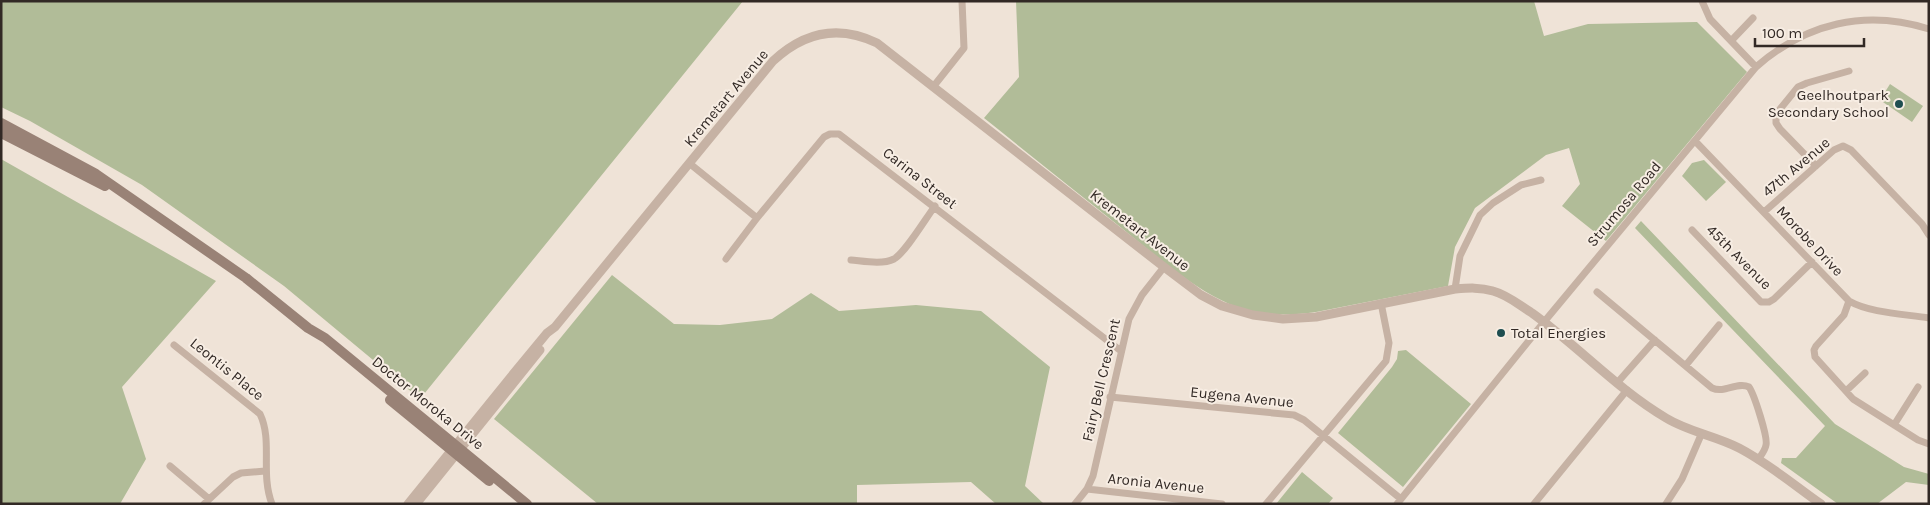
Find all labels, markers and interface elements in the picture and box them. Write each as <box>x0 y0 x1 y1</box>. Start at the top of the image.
scale bar <box>1755 15 1864 47</box>
text: 100 m <box>1762 24 1802 42</box>
street label: Kremetart Avenue <box>680 46 772 150</box>
place label: Geelhoutpark Secondary School <box>1768 86 1889 121</box>
marker: Geelhoutpark Secondary School <box>1893 98 1905 110</box>
street label: 47th Avenue <box>1758 133 1834 201</box>
street label: Carina Street <box>879 143 961 213</box>
street label: Strumosa Road <box>1583 158 1665 250</box>
street label: Kremetart Avenue <box>1086 185 1194 275</box>
street label: Morobe Drive <box>1773 202 1847 280</box>
street label: 45th Avenue <box>1703 221 1775 293</box>
street label: Fairy Bell Crescent <box>1078 316 1124 443</box>
place label: Total Energies <box>1511 324 1606 342</box>
marker: Total Energies <box>1495 327 1507 339</box>
street label: Leontis Place <box>186 334 268 404</box>
street label: Doctor Moroka Drive <box>369 352 487 454</box>
street label: Eugena Avenue <box>1189 383 1295 411</box>
street label: Aronia Avenue <box>1107 469 1205 497</box>

